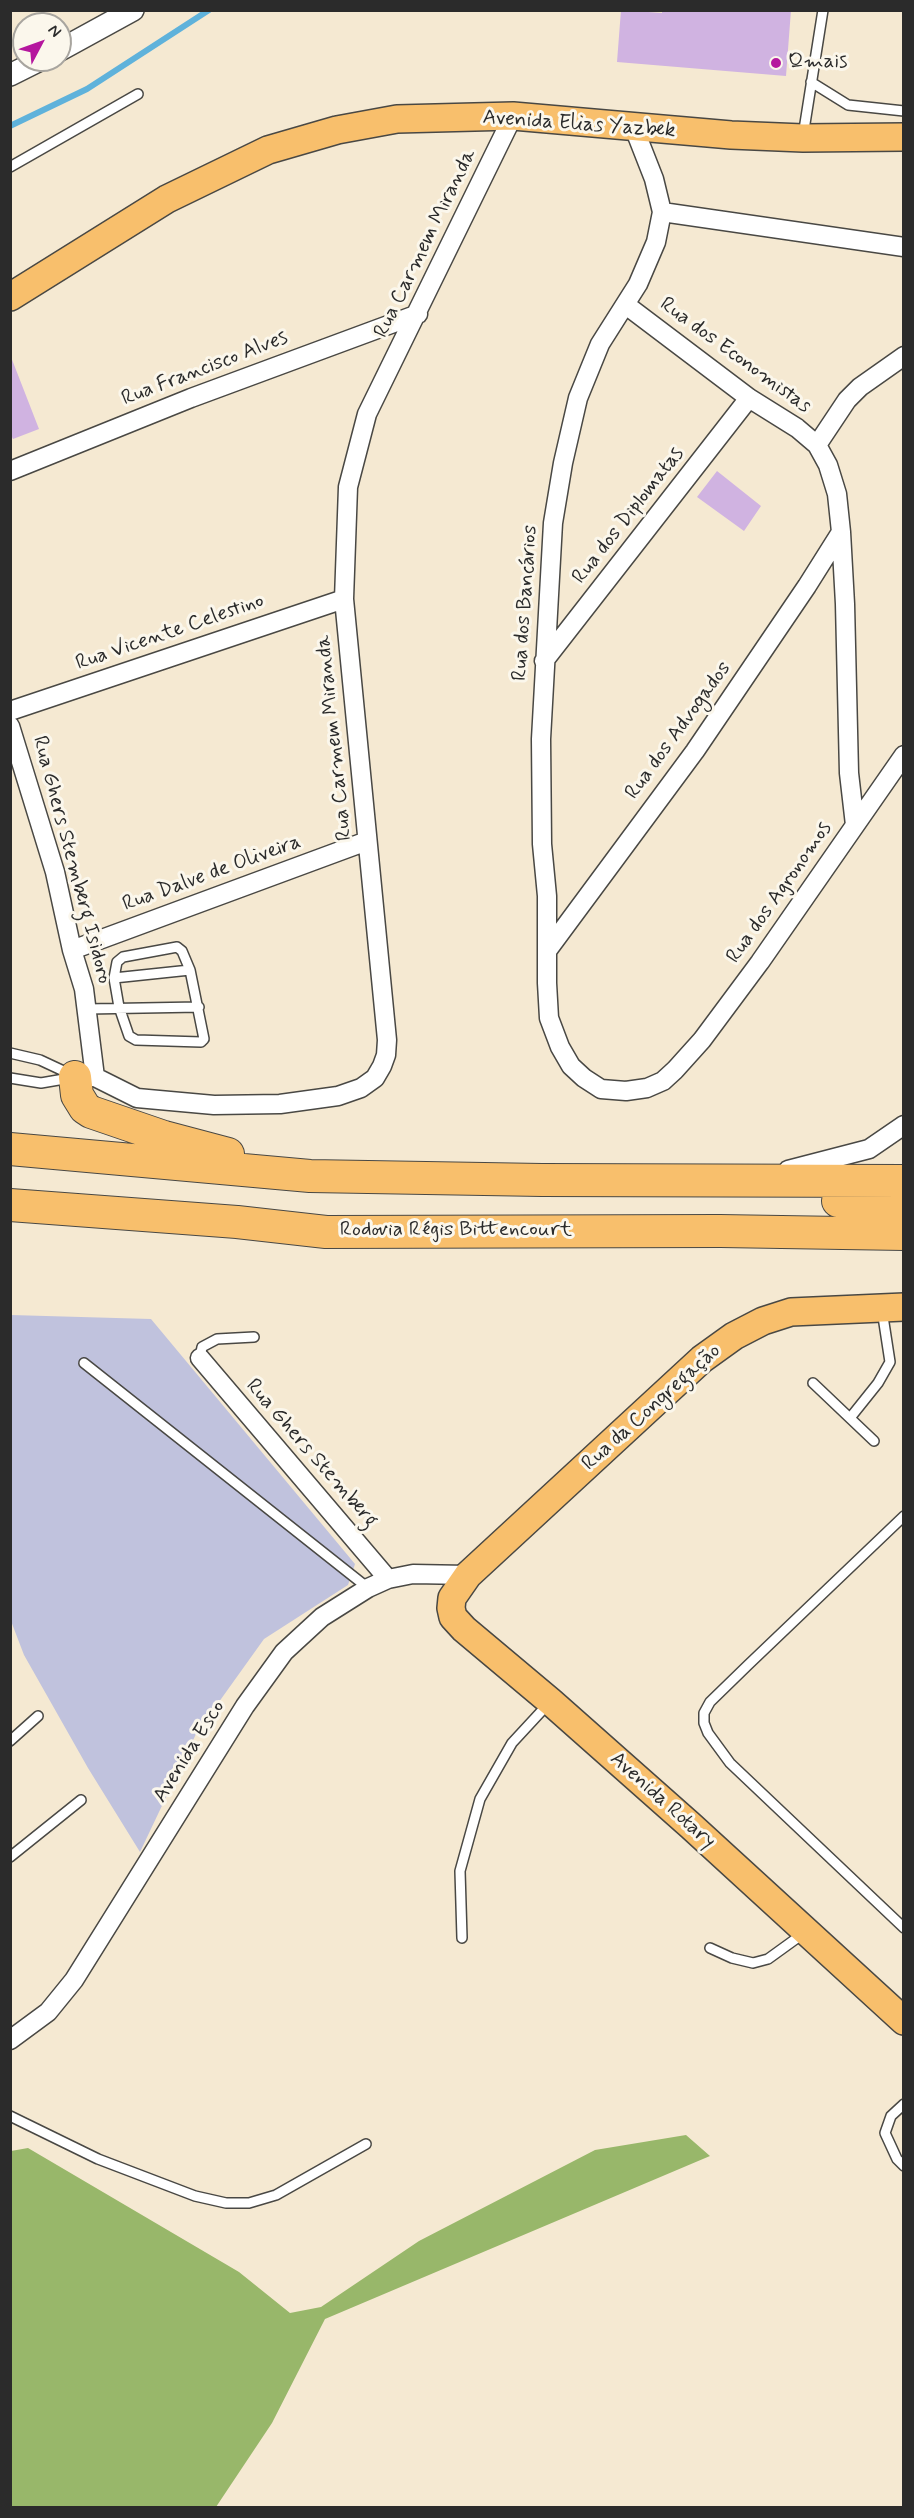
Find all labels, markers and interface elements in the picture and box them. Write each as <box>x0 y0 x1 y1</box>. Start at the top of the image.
north arrow <box>12 12 72 72</box>
text: N <box>43 20 66 42</box>
place label: Qmais <box>788 50 848 76</box>
marker: Qmais <box>769 56 783 70</box>
street label: Avenida Elias Yazbek <box>482 106 676 144</box>
street label: Rua Carmem Miranda <box>369 146 483 342</box>
street label: Rua dos Economistas <box>654 293 816 419</box>
street label: Rua Francisco Alves <box>118 326 292 412</box>
street label: Rua dos Diplomatas <box>568 442 690 590</box>
street label: Rua dos Bancários <box>508 524 544 682</box>
street label: Rua Vicente Celestino <box>73 589 267 677</box>
street label: Rua Carmem Miranda <box>312 634 358 842</box>
street label: Rua dos Advogados <box>621 657 737 805</box>
street label: Rua Ghers Stemberg Isidoro <box>26 733 116 987</box>
street label: Rua dos Agronomos <box>722 817 838 969</box>
street label: Rua Dalve de Oliveira <box>119 830 305 918</box>
street label: Rodovia Régis Bittencourt <box>340 1218 572 1244</box>
street label: Rua da Congregação <box>577 1339 727 1477</box>
street label: Rua Ghers Stemberg <box>239 1374 383 1534</box>
street label: Avenida Esco <box>149 1696 231 1808</box>
street label: Avenida Rotary <box>604 1747 720 1855</box>

